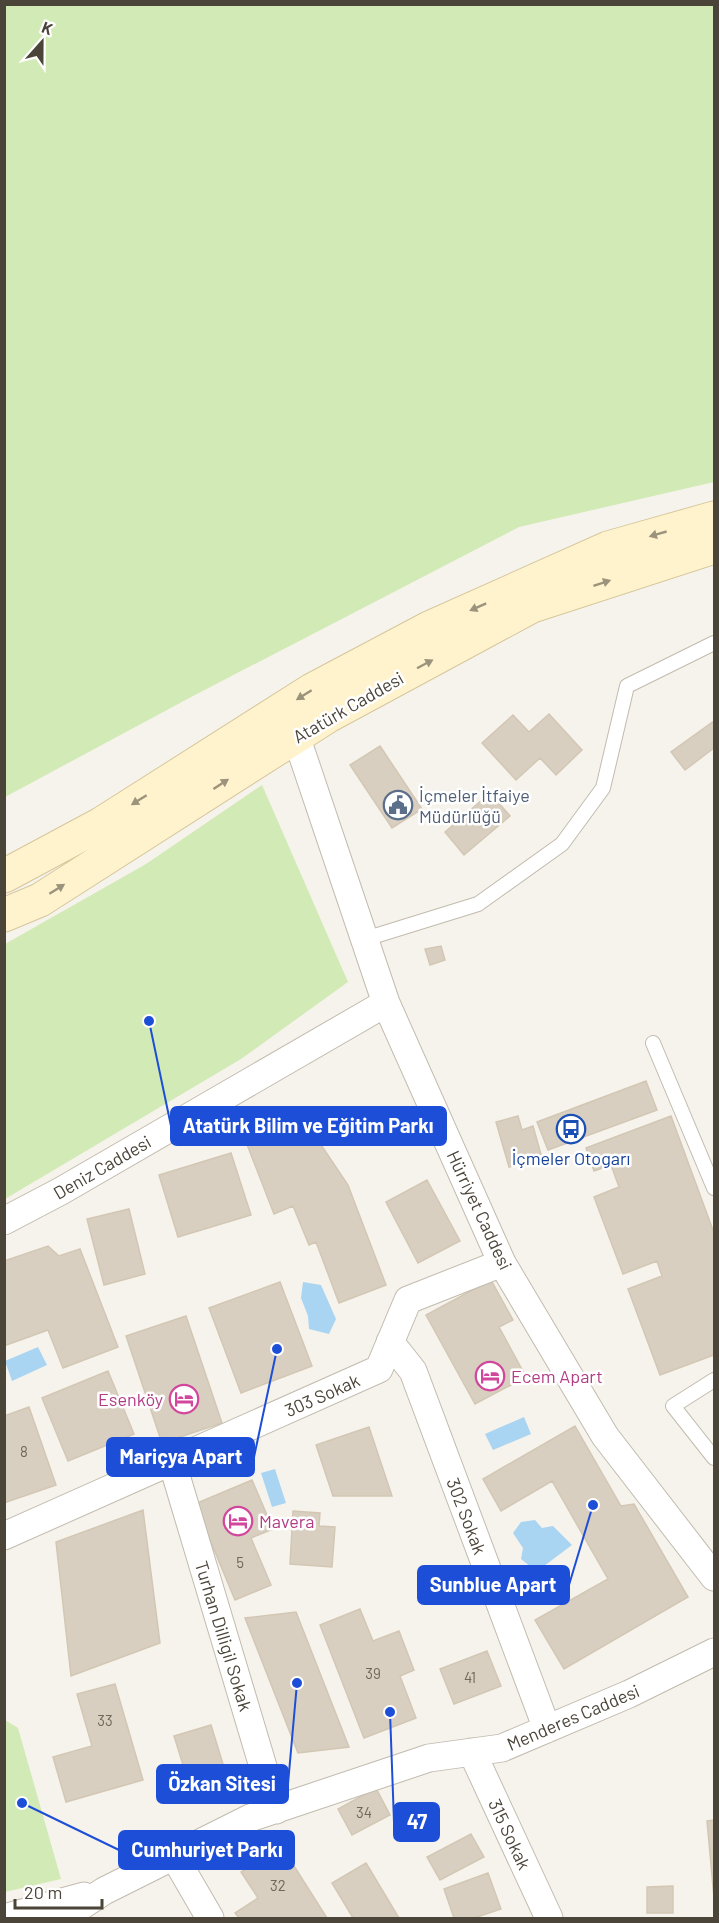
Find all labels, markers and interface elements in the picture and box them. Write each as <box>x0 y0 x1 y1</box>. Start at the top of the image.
north arrow <box>12 12 72 72</box>
text: K <box>39 17 56 38</box>
one-way arrow <box>649 530 667 539</box>
one-way arrow <box>593 578 611 588</box>
one-way arrow <box>469 602 486 611</box>
one-way arrow <box>417 659 434 669</box>
street label: Atatürk Caddesi <box>289 666 407 748</box>
one-way arrow <box>296 690 312 701</box>
one-way arrow <box>213 779 229 790</box>
place label: İçmeler İtfaiye Müdürlüğü <box>419 784 530 827</box>
public building icon: İçmeler İtfaiye Müdürlüğü <box>382 789 414 821</box>
one-way arrow <box>131 794 148 805</box>
one-way arrow <box>49 884 65 895</box>
callout: Atatürk Bilim ve Eğitim Parkı <box>171 1107 446 1145</box>
text: Atatürk Bilim ve Eğitim Parkı <box>182 1113 434 1137</box>
bus stop icon: İçmeler Otogarı <box>555 1113 587 1145</box>
street label: Deniz Caddesi <box>49 1130 155 1204</box>
street label: Hürriyet Caddesi <box>443 1147 517 1273</box>
place label: İçmeler Otogarı <box>512 1147 630 1169</box>
hotel icon: Ecem Apart <box>474 1360 506 1392</box>
place label: Ecem Apart <box>511 1365 603 1387</box>
street label: 303 Sokak <box>281 1369 363 1421</box>
hotel icon: Esenköy <box>168 1383 200 1415</box>
place label: Esenköy <box>98 1388 163 1410</box>
callout: Mariçya Apart <box>107 1438 254 1476</box>
house number: 8 <box>20 1442 28 1460</box>
text: Mariçya Apart <box>120 1444 242 1468</box>
street label: 302 Sokak <box>442 1475 492 1557</box>
hotel icon: Mavera <box>222 1505 254 1537</box>
place label: Mavera <box>259 1510 315 1532</box>
house number: 5 <box>236 1553 244 1571</box>
street label: Turhan Dilligil Sokak <box>191 1558 257 1714</box>
callout: Sunblue Apart <box>418 1566 569 1604</box>
text: Sunblue Apart <box>430 1572 556 1596</box>
house number: 39 <box>365 1664 381 1682</box>
house number: 41 <box>464 1668 476 1686</box>
street label: Menderes Caddesi <box>503 1679 643 1755</box>
house number: 33 <box>97 1711 113 1729</box>
callout: Özkan Sitesi <box>157 1765 288 1803</box>
text: Özkan Sitesi <box>168 1771 276 1795</box>
street label: 315 Sokak <box>484 1795 536 1873</box>
house number: 34 <box>356 1803 372 1821</box>
callout: 47 <box>394 1803 439 1841</box>
text: 47 <box>407 1809 427 1833</box>
callout: Cumhuriyet Parkı <box>119 1831 294 1869</box>
text: Cumhuriyet Parkı <box>131 1837 283 1861</box>
scale bar <box>15 1872 102 1910</box>
house number: 32 <box>270 1876 286 1894</box>
text: 20 m <box>24 1881 62 1903</box>

